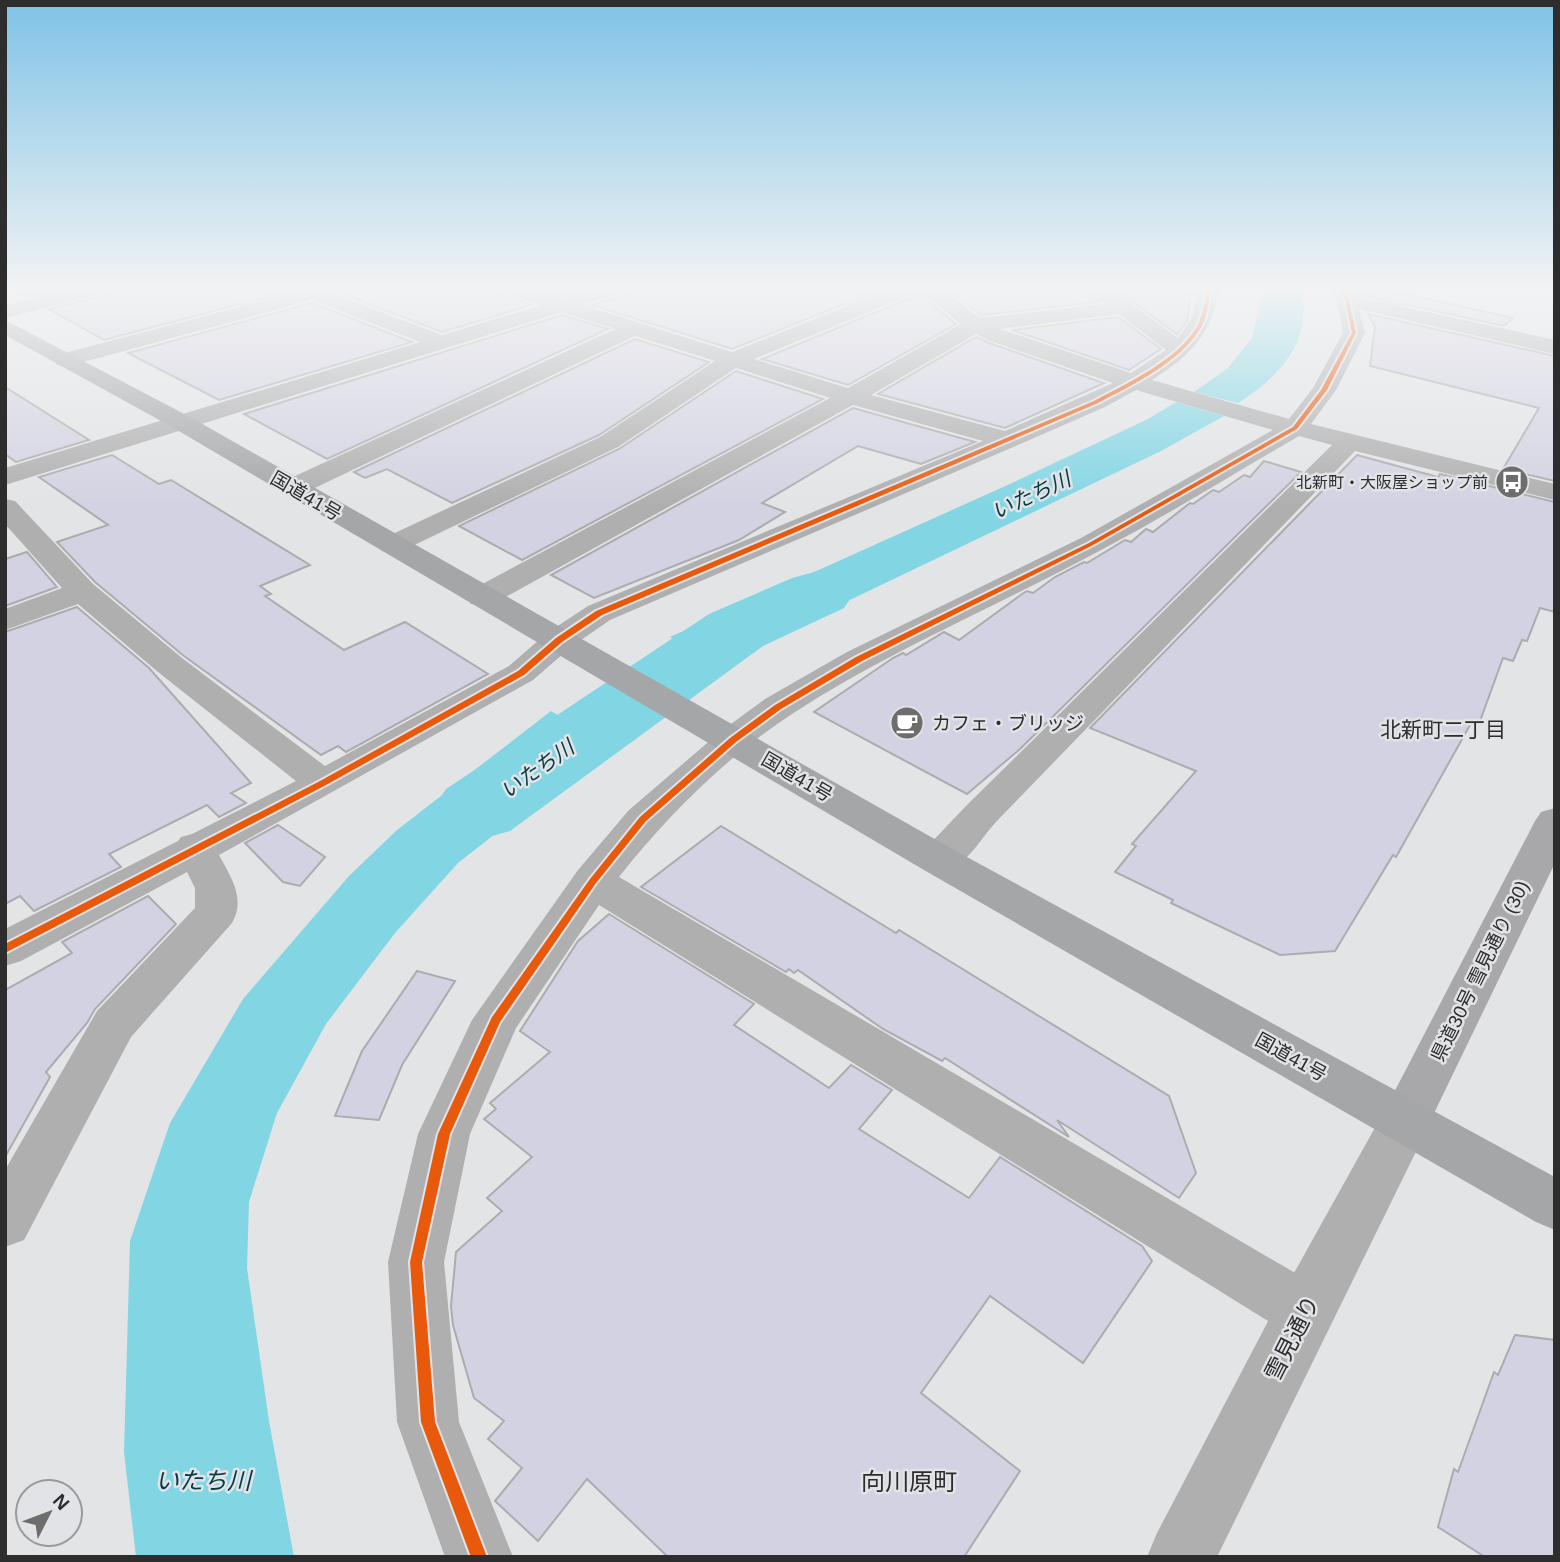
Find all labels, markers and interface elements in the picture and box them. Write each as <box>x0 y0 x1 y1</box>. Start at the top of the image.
bus stop icon: 北新町・大阪屋ショップ前 <box>1493 463 1531 501</box>
water label: いたち川 <box>988 466 1076 523</box>
street label: 国道41号 <box>267 467 345 525</box>
place label: 北新町・大阪屋ショップ前 <box>1296 474 1488 491</box>
cafe icon: カフェ・ブリッジ <box>888 704 926 742</box>
place label: カフェ・ブリッジ <box>932 713 1084 734</box>
district label: 北新町二丁目 <box>1380 718 1506 741</box>
water label: いたち川 <box>496 734 580 803</box>
street label: 国道41号 <box>758 748 836 806</box>
street label: 県道30号 雪見通り (30) <box>1427 877 1533 1065</box>
street label: 国道41号 <box>1252 1029 1330 1085</box>
street label: 雪見通り <box>1260 1291 1324 1385</box>
water label: いたち川 <box>155 1467 254 1494</box>
district label: 向川原町 <box>861 1468 957 1495</box>
north arrow <box>14 1478 84 1548</box>
text: N <box>49 1490 74 1514</box>

